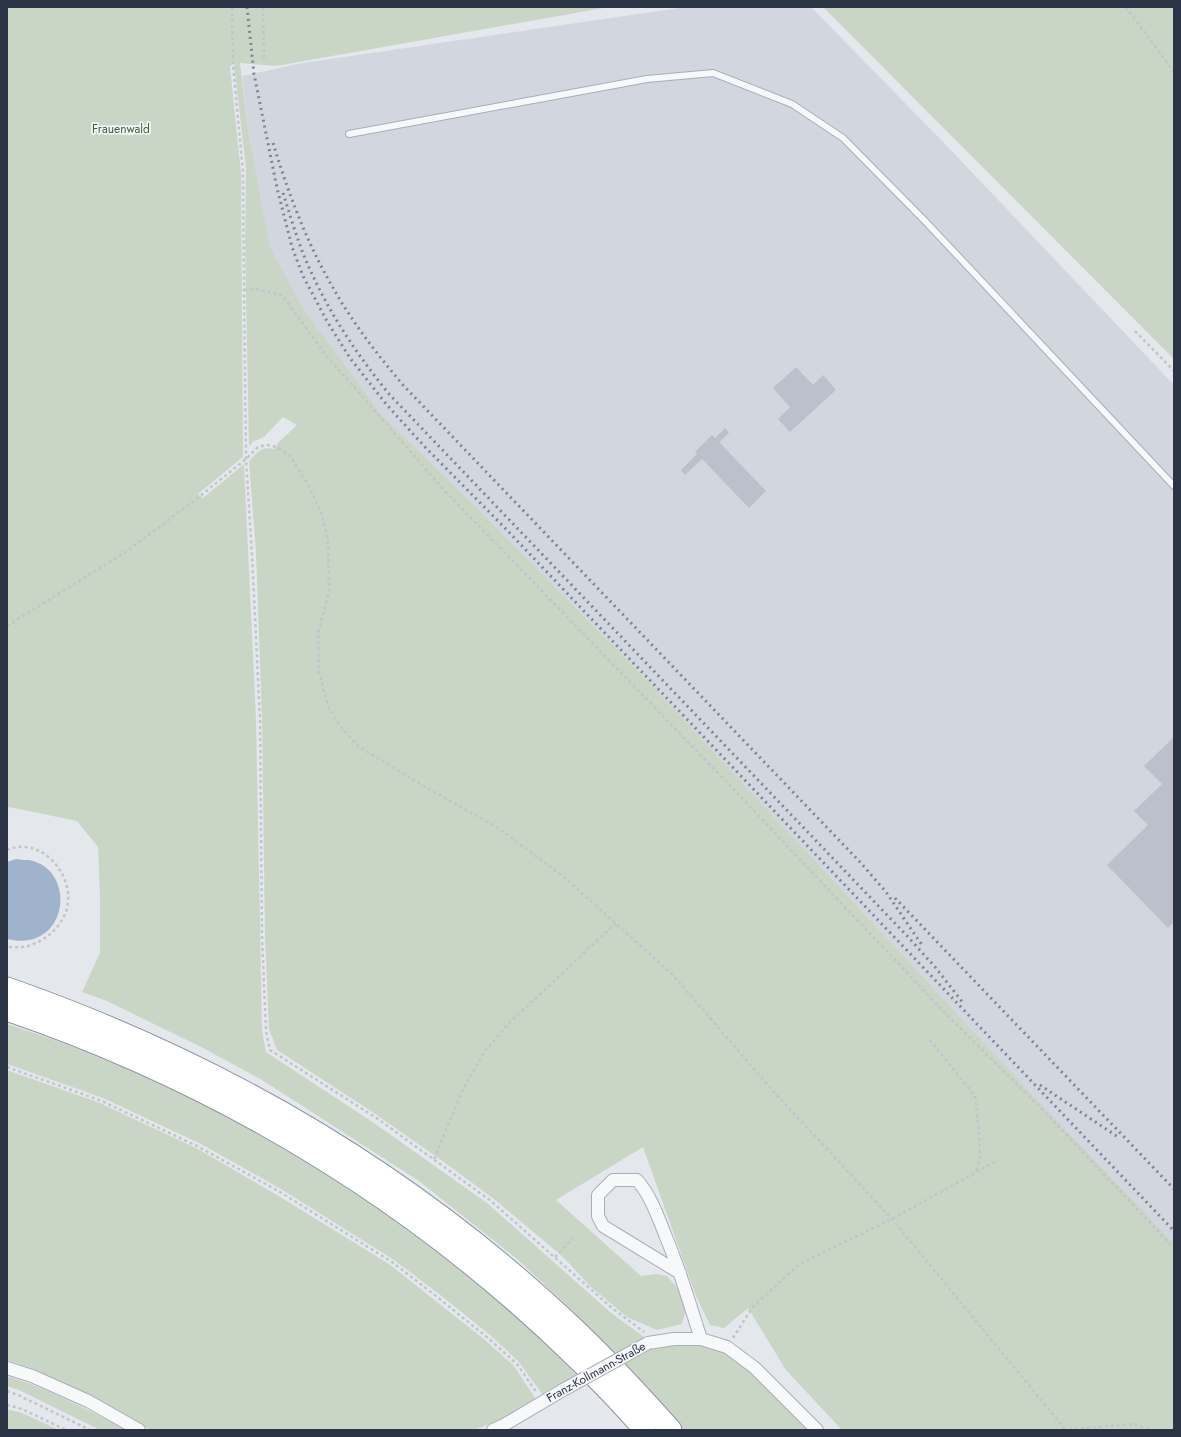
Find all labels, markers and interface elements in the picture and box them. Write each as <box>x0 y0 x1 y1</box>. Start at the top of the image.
park label: Frauenwald <box>92 120 150 138</box>
street label: Franz-Kollmann-Straße <box>543 1337 649 1407</box>

